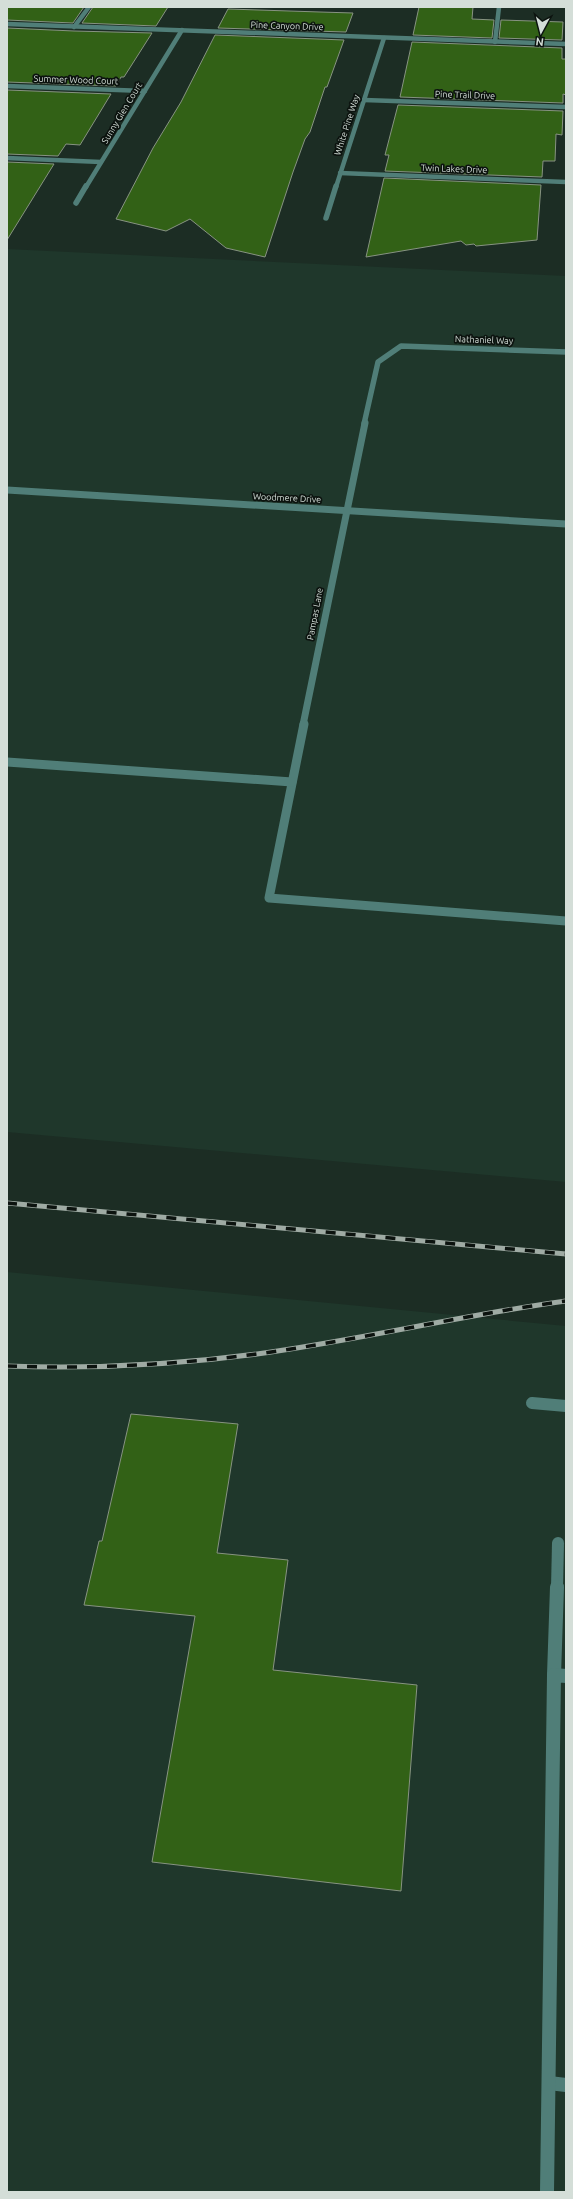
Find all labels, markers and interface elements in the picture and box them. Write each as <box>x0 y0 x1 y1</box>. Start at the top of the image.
north arrow <box>521 12 561 52</box>
street label: Pine Canyon Drive <box>250 20 324 32</box>
text: N <box>535 35 545 48</box>
street label: Summer Wood Court <box>33 74 119 86</box>
street label: Sunny Glen Court <box>100 80 144 146</box>
street label: Pine Trail Drive <box>435 89 495 101</box>
street label: White Pine Way <box>333 93 362 157</box>
street label: Twin Lakes Drive <box>421 163 487 175</box>
street label: Nathaniel Way <box>455 334 514 346</box>
street label: Woodmere Drive <box>253 491 321 505</box>
street label: Pampas Lane <box>305 587 325 641</box>

